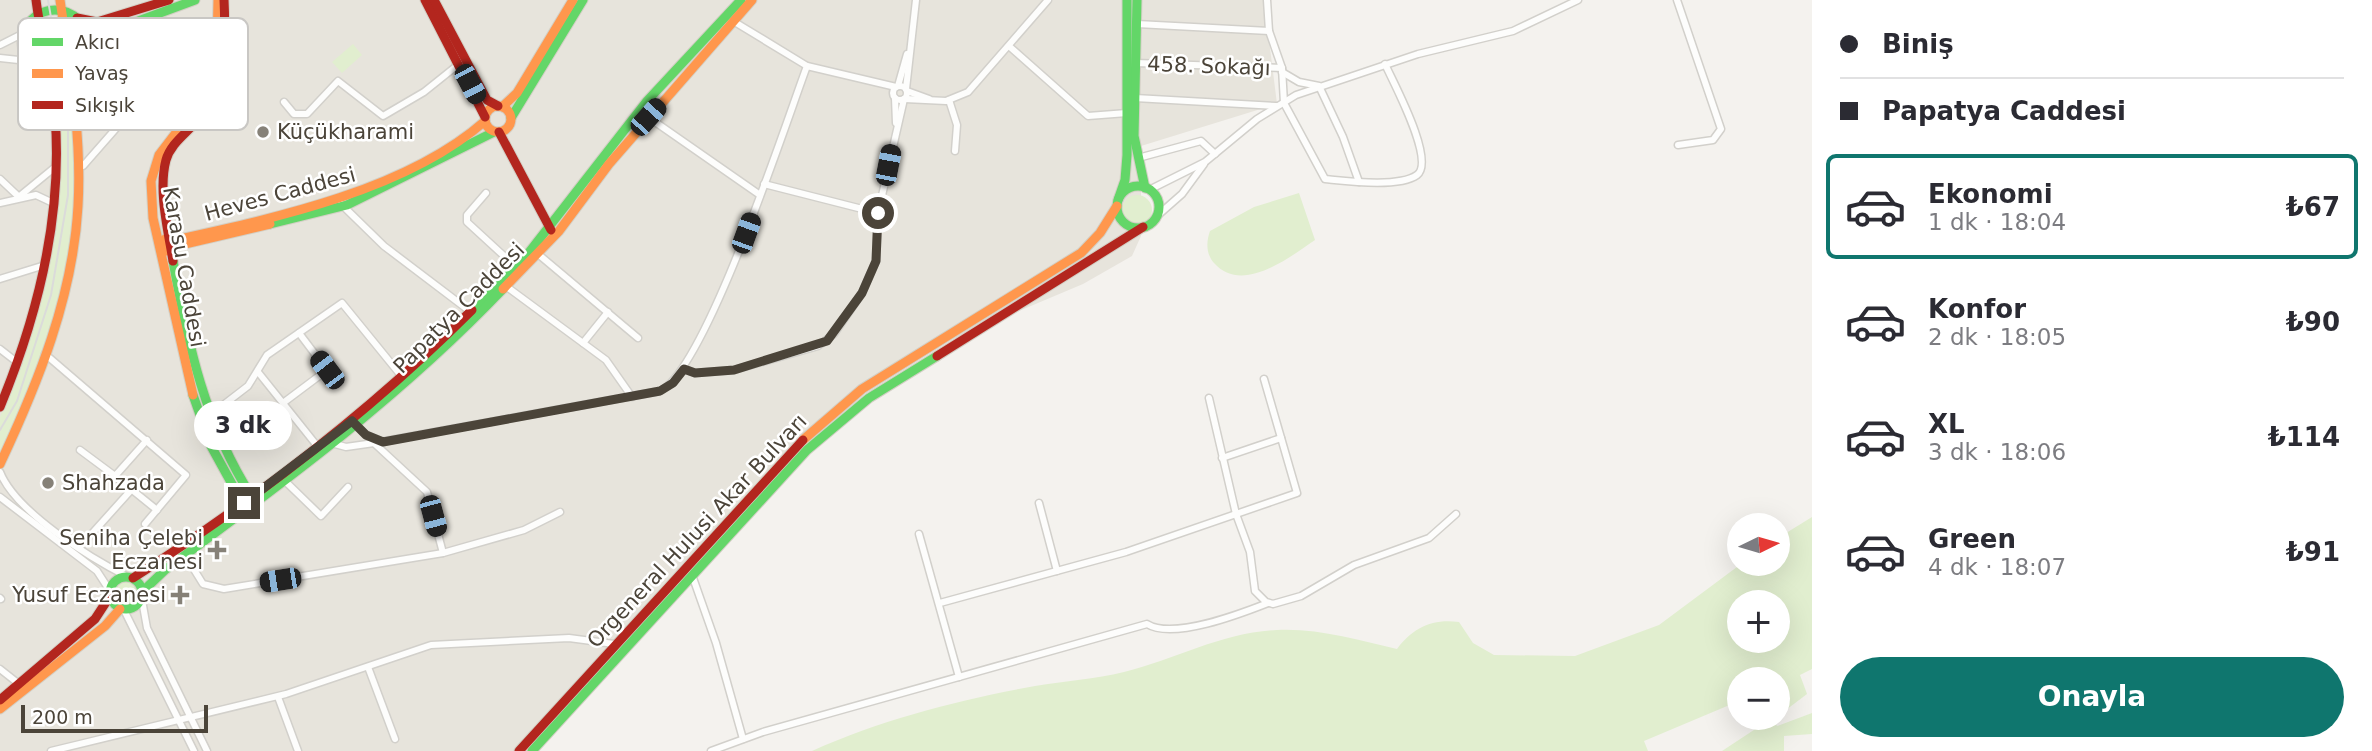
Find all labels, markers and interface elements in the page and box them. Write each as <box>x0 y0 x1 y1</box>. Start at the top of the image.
legend <box>18 18 248 130</box>
text: Biniş <box>1882 29 1954 59</box>
text: Akıcı <box>75 31 120 53</box>
street label: 458. Sokağı <box>1147 52 1271 80</box>
car <box>451 61 490 107</box>
text: Yavaş <box>74 62 128 84</box>
text: Sıkışık <box>75 94 135 116</box>
car <box>627 94 670 140</box>
text: Papatya Caddesi <box>1882 96 2126 126</box>
place label: Küçükharami <box>277 120 414 144</box>
marker: Küçükharami <box>255 124 271 140</box>
car <box>874 142 903 188</box>
street label: Heves Caddesi <box>202 162 358 226</box>
icon: car <box>1844 175 1907 238</box>
text: Ekonomi <box>1928 179 2053 209</box>
street label: Karasu Caddesi <box>158 185 210 349</box>
text: ₺67 <box>2286 192 2340 222</box>
route start <box>862 197 894 229</box>
text: 1 dk · 18:04 <box>1928 209 2066 235</box>
car <box>729 210 764 256</box>
street label: Papatya Caddesi <box>389 238 529 378</box>
icon: car <box>1844 290 1907 353</box>
text: Konfor <box>1928 294 2026 324</box>
text: ₺90 <box>2286 307 2340 337</box>
text: 2 dk · 18:05 <box>1928 324 2066 350</box>
car <box>306 347 349 393</box>
callout: 3 dk <box>195 402 293 450</box>
icon: car <box>1844 405 1907 468</box>
street label: Orgeneral Hulusi Akar Bulvarı <box>582 409 812 653</box>
text: XL <box>1928 409 1965 439</box>
text: 3 dk <box>215 412 271 438</box>
text: ₺114 <box>2268 422 2340 452</box>
text: 3 dk · 18:06 <box>1928 439 2066 465</box>
place label: Shahzada <box>62 471 165 495</box>
marker: Shahzada <box>40 475 56 491</box>
route end <box>228 487 260 519</box>
car <box>418 493 449 539</box>
north arrow <box>1727 513 1790 576</box>
map controls <box>1727 513 1790 730</box>
icon: car <box>1844 520 1907 583</box>
text: Green <box>1928 524 2016 554</box>
place label: Seniha Çelebi Eczanesi <box>59 526 203 574</box>
text: ₺91 <box>2286 537 2340 567</box>
marker: Seniha Çelebi Eczanesi <box>209 542 225 558</box>
text: 4 dk · 18:07 <box>1928 554 2066 580</box>
car <box>258 566 303 594</box>
place label: Yusuf Eczanesi <box>11 583 166 607</box>
marker: Yusuf Eczanesi <box>172 587 188 603</box>
button: + <box>1727 590 1790 653</box>
button: Onayla <box>1840 657 2344 737</box>
button: − <box>1727 667 1790 730</box>
scale bar <box>21 702 208 734</box>
text: 200 m <box>32 706 93 728</box>

